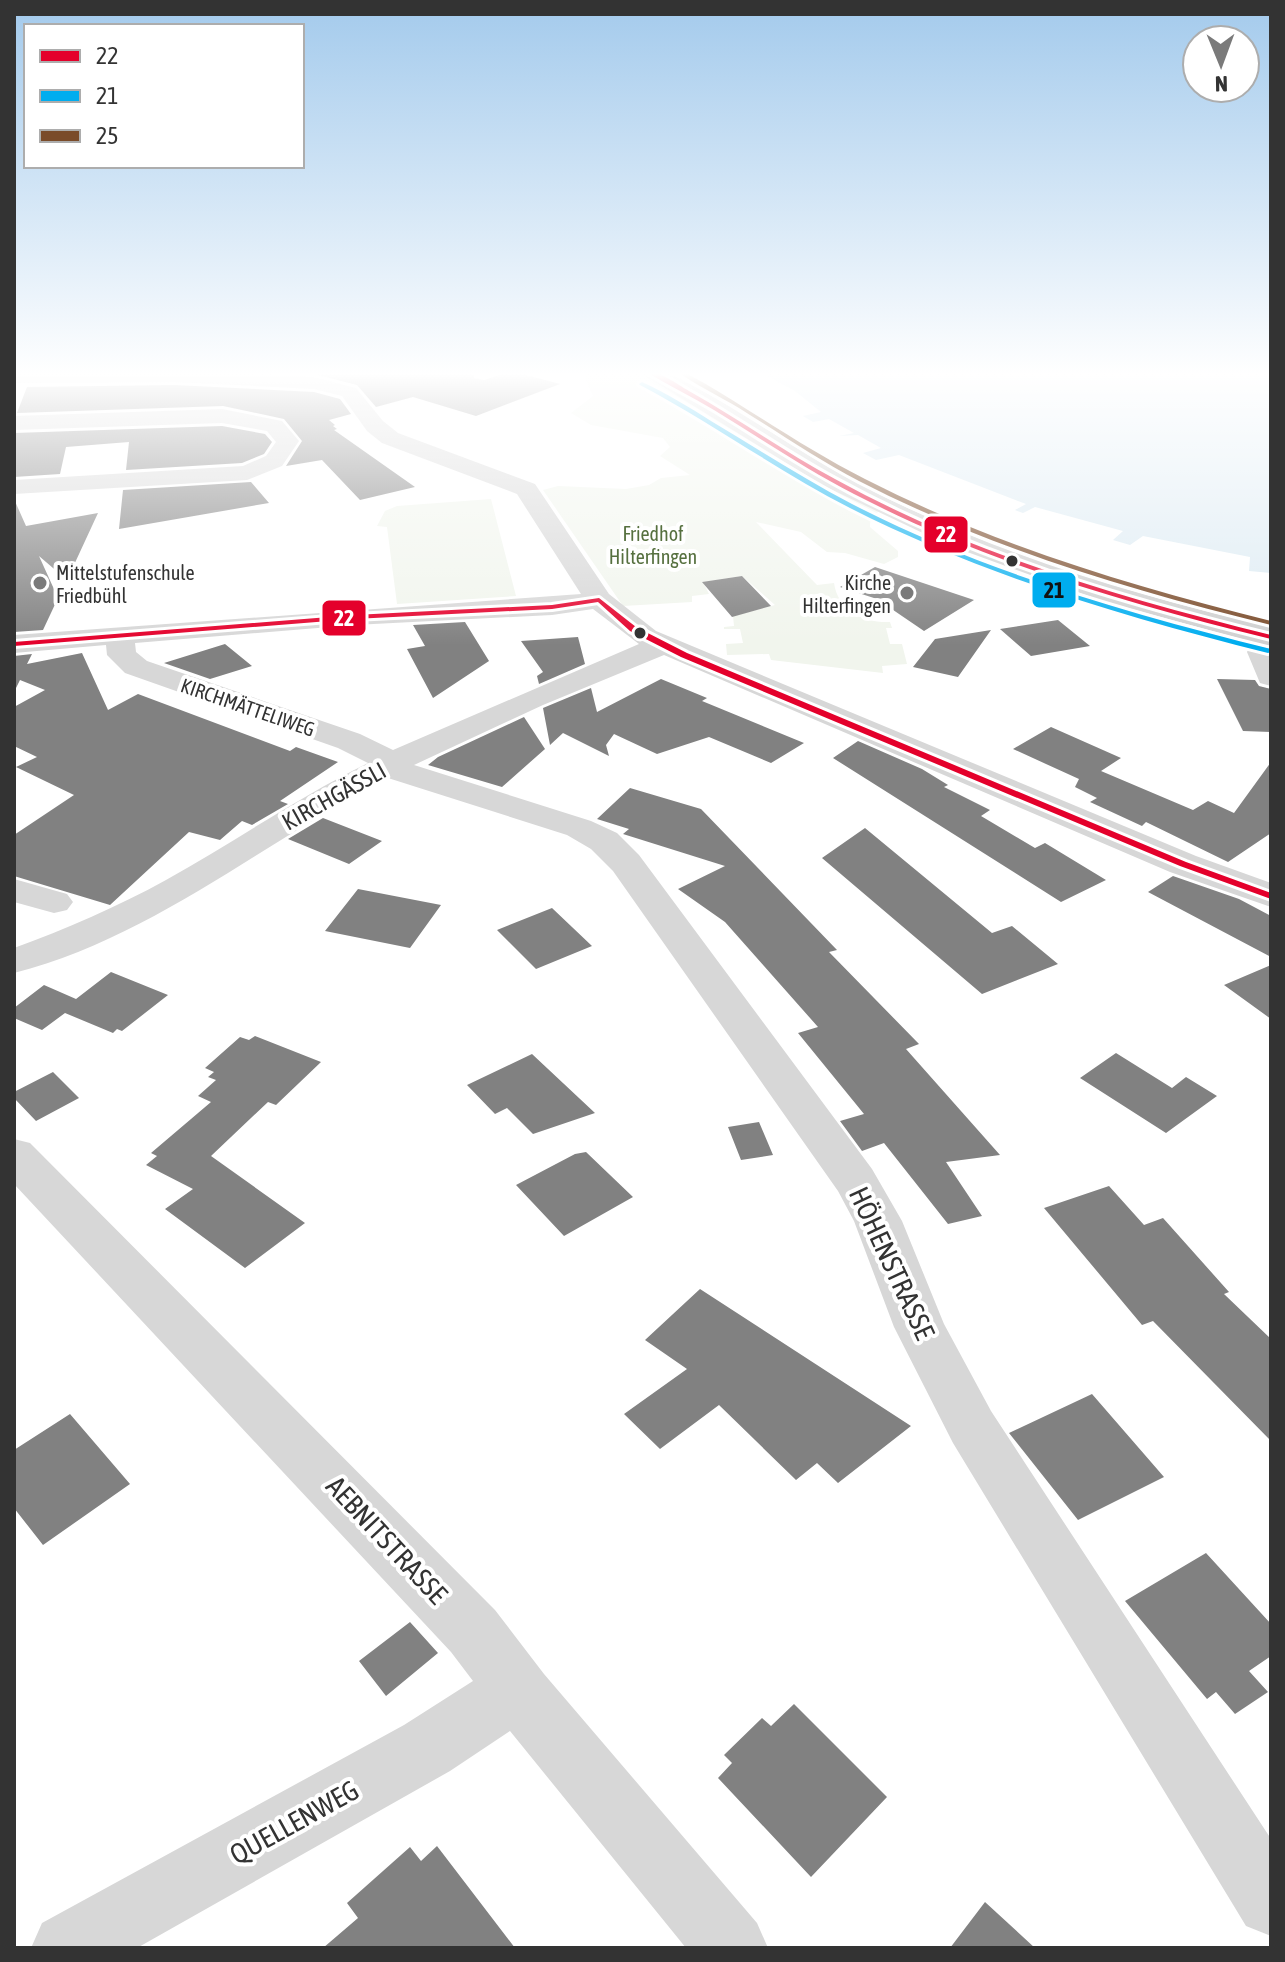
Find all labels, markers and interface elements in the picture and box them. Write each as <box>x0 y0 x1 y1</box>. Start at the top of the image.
legend <box>24 24 304 168</box>
north arrow <box>1181 24 1261 104</box>
text: 22 <box>96 42 119 69</box>
text: N <box>1215 71 1228 97</box>
text: 21 <box>96 82 119 109</box>
text: 25 <box>96 122 119 149</box>
line badge: 22 <box>923 515 969 554</box>
text: 22 <box>936 521 956 547</box>
park label: Friedhof Hilterfingen <box>609 522 697 568</box>
unlabelled marker <box>1004 553 1020 569</box>
place label: Mittelstufenschule Friedbühl <box>56 561 194 607</box>
place label: Kirche Hilterfingen <box>802 571 891 617</box>
line badge: 21 <box>1031 571 1077 609</box>
marker: Mittelstufenschule Friedbühl <box>31 574 49 592</box>
text: 21 <box>1044 577 1064 603</box>
marker: Kirche Hilterfingen <box>898 584 916 602</box>
line badge: 22 <box>321 599 367 637</box>
text: 22 <box>334 605 354 631</box>
unlabelled marker <box>632 625 648 641</box>
street label: KIRCHMÄTTELIWEG <box>178 673 318 741</box>
street label: KIRCHGÄSSLI <box>277 756 391 836</box>
street label: HÖHENSTRASSE <box>843 1182 941 1344</box>
street label: AEBNITSTRASSE <box>320 1470 454 1610</box>
street label: QUELLENWEG <box>224 1774 364 1870</box>

